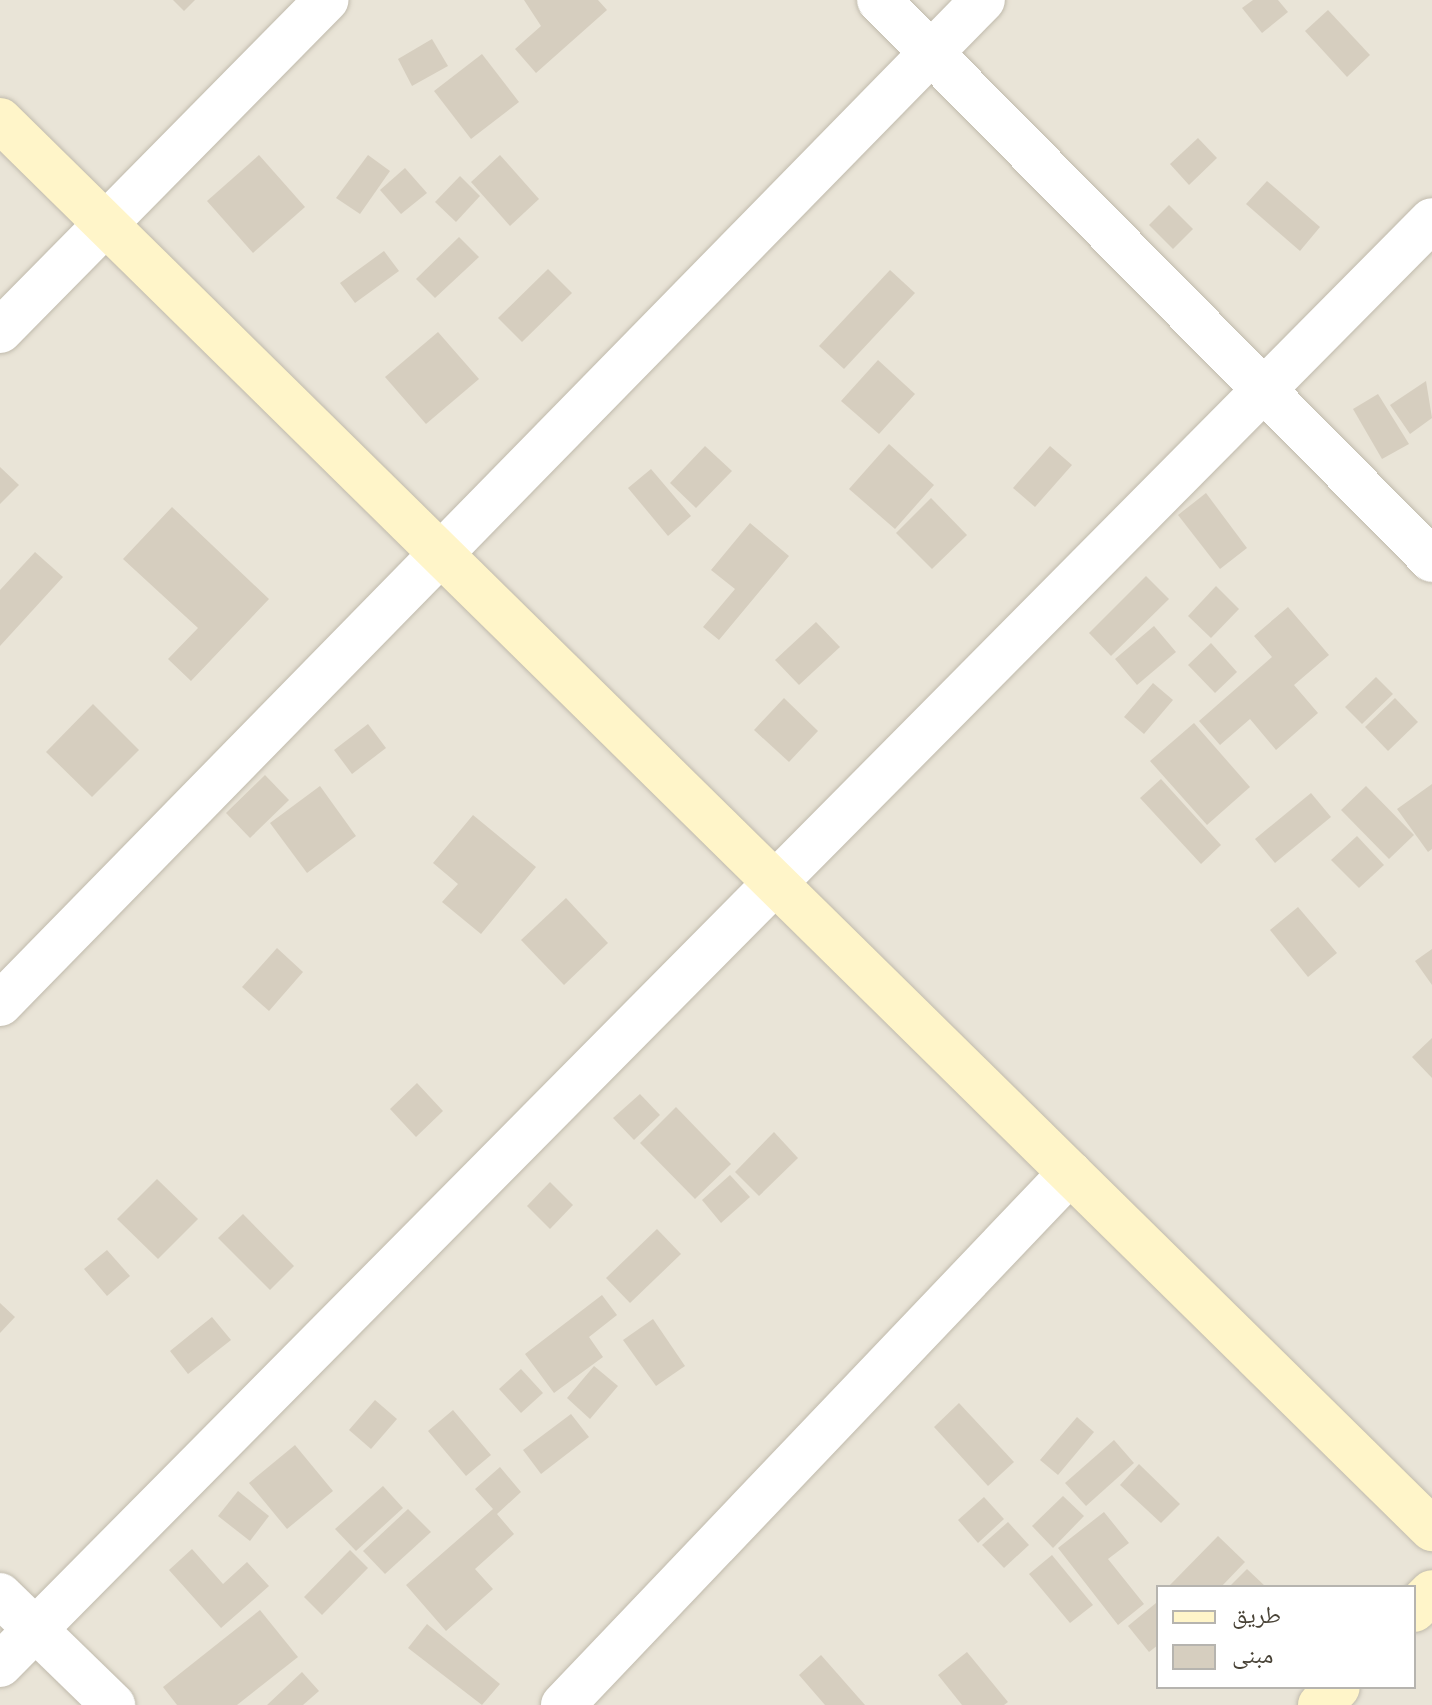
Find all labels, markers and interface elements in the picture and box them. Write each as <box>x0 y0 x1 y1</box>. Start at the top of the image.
legend <box>1156 1585 1416 1689</box>
text: طريق <box>1232 1598 1281 1630</box>
text: مبنى <box>1232 1638 1273 1670</box>

